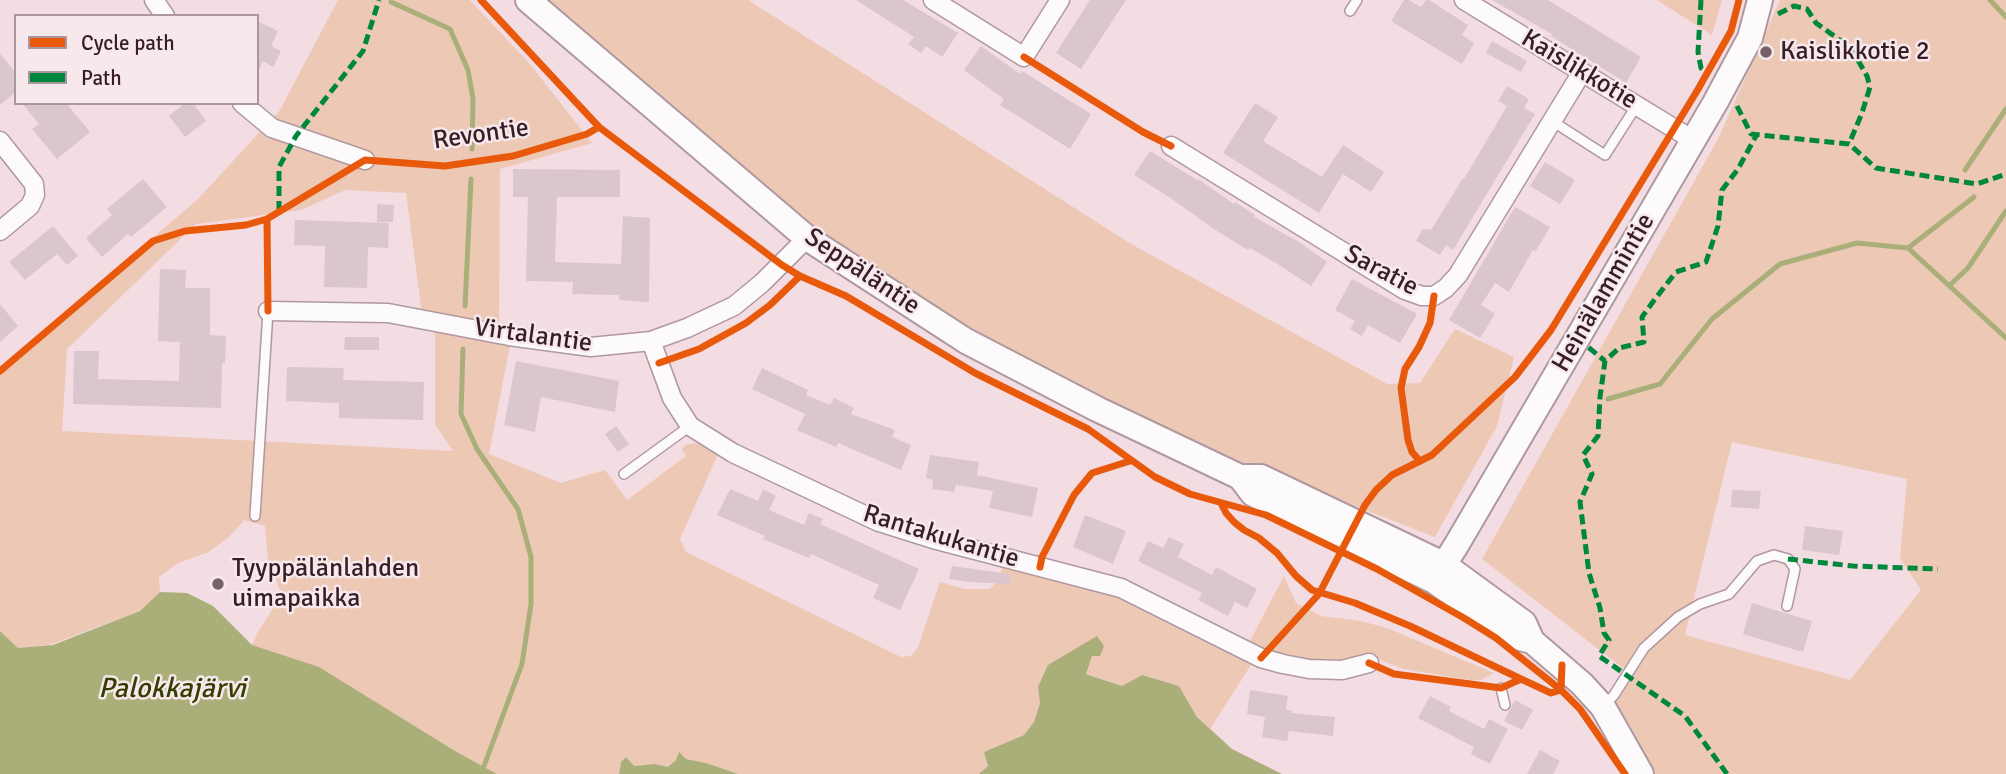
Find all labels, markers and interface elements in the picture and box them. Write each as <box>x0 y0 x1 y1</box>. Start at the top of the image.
legend <box>14 14 259 105</box>
street label: Kaislikkotie <box>1515 23 1643 117</box>
text: Cycle path <box>81 30 175 56</box>
place label: Kaislikkotie 2 <box>1780 36 1930 68</box>
marker: Kaislikkotie 2 <box>1758 44 1774 60</box>
text: Path <box>81 65 122 91</box>
street label: Revontie <box>431 113 531 157</box>
street label: Heinälammintie <box>1546 208 1662 378</box>
street label: Seppäläntie <box>798 222 926 322</box>
street label: Saratie <box>1339 239 1423 303</box>
street label: Virtalantie <box>472 312 594 360</box>
street label: Rantakukantie <box>859 498 1023 576</box>
place label: Tyyppälänlahden uimapaikka <box>232 553 419 614</box>
marker: Tyyppälänlahden uimapaikka <box>210 576 226 592</box>
water label: Palokkajärvi <box>98 673 246 707</box>

